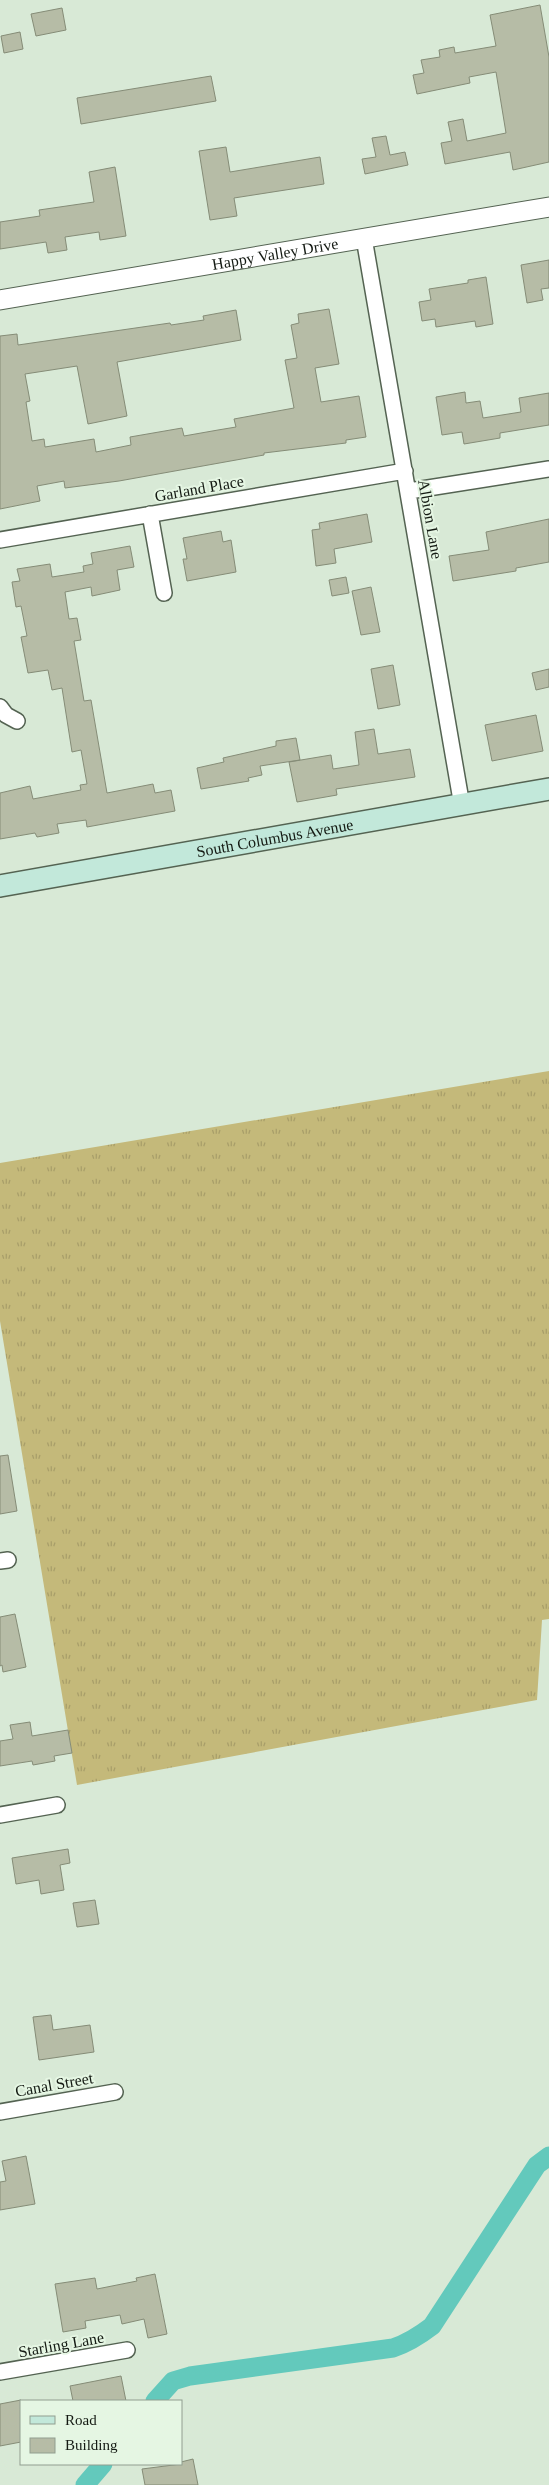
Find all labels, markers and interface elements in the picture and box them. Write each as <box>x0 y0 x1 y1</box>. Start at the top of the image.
street label: Happy Valley Drive <box>211 235 340 273</box>
street label: Garland Place <box>153 472 245 505</box>
street label: Albion Lane <box>415 478 446 560</box>
street label: South Columbus Avenue <box>195 816 355 860</box>
street label: Canal Street <box>14 2069 95 2100</box>
street label: Starling Lane <box>17 2329 105 2361</box>
legend <box>20 2400 182 2465</box>
text: Road <box>65 2412 97 2428</box>
text: Building <box>65 2437 118 2453</box>

